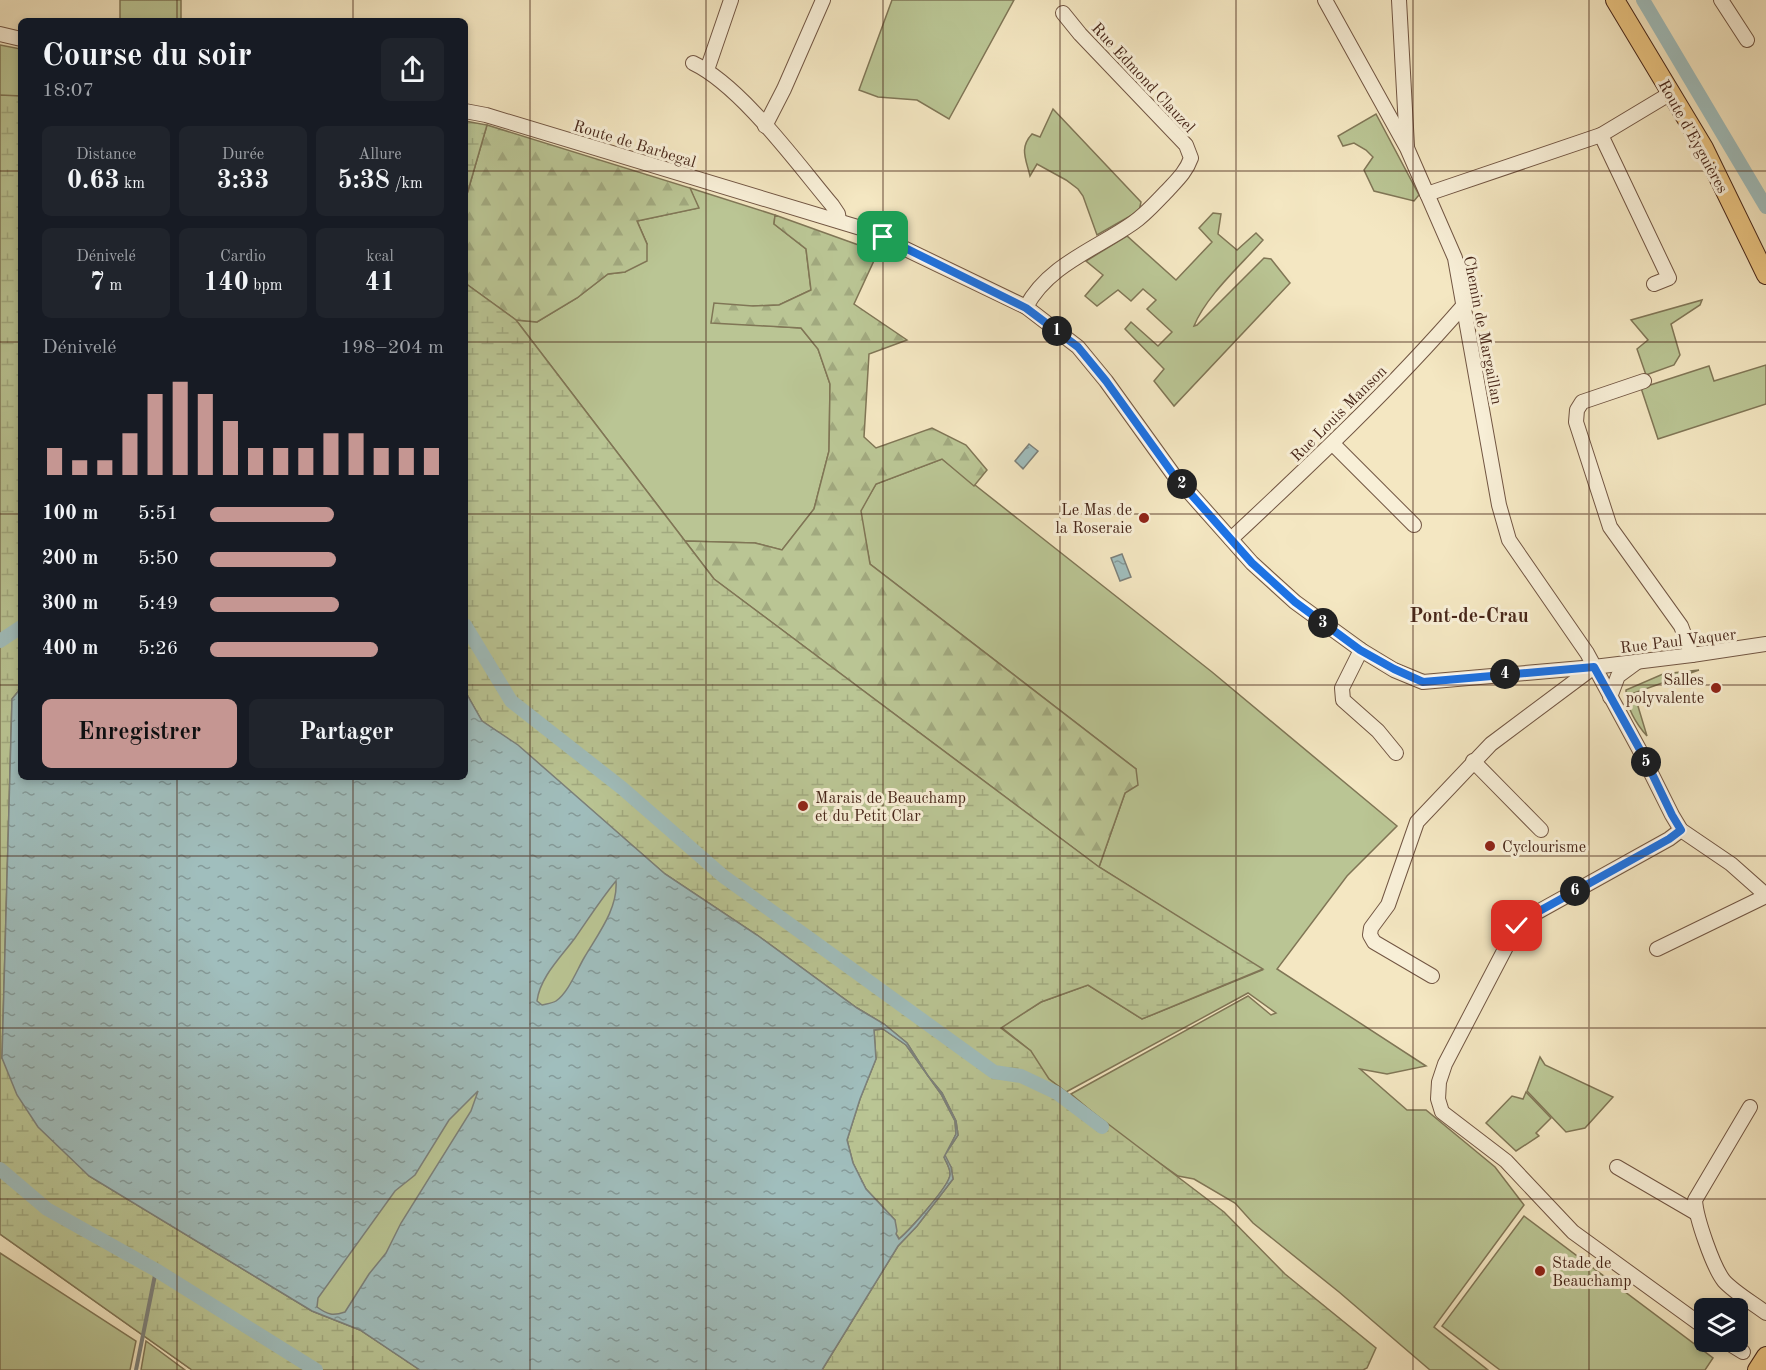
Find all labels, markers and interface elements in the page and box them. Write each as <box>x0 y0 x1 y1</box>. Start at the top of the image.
street label: Rue Edmond Clauzel <box>1088 20 1197 136</box>
button: share <box>381 38 444 101</box>
text: Course du soir <box>42 40 252 73</box>
street label: Route d'Eyguières <box>1655 78 1730 196</box>
text: 18:07 <box>42 81 94 101</box>
street label: Route de Barbegal <box>571 119 698 171</box>
text: Distance <box>76 147 136 163</box>
text: Durée <box>222 147 264 163</box>
text: Allure <box>358 147 402 163</box>
text: 0.63 <box>67 168 120 194</box>
text: 3:33 <box>217 168 269 194</box>
text: 5:38 <box>337 168 390 194</box>
text: km <box>120 176 145 192</box>
text: /km <box>390 176 423 192</box>
pin <box>857 211 908 262</box>
icon: arrive <box>866 220 899 253</box>
text: Dénivelé <box>76 249 136 265</box>
text: Cardio <box>220 249 266 265</box>
text: kcal <box>366 249 394 265</box>
street label: Chemin de Margaillan <box>1460 255 1504 406</box>
text: 7 <box>90 270 105 296</box>
text: 140 <box>204 270 249 296</box>
text: 41 <box>365 270 395 296</box>
text: m <box>105 278 122 294</box>
text: bpm <box>249 278 282 294</box>
pin: 1 <box>1042 316 1072 346</box>
text: 1 <box>1052 323 1062 339</box>
text: Dénivelé <box>42 338 116 358</box>
text: 198–204 m <box>341 338 444 358</box>
street label: Rue Louis Manson <box>1288 363 1391 465</box>
pin: 2 <box>1167 469 1197 499</box>
text: 2 <box>1177 476 1187 492</box>
place label: Le Mas de la Roseraie <box>1055 503 1132 537</box>
text: 100 m <box>42 504 98 524</box>
text: 5:51 <box>138 504 178 524</box>
marker: Le Mas de la Roseraie <box>1137 511 1151 525</box>
text: 200 m <box>42 549 98 569</box>
text: 5:50 <box>138 549 178 569</box>
text: 300 m <box>42 594 98 614</box>
text: 5:49 <box>138 594 178 614</box>
district label: Pont-de-Crau <box>1409 607 1529 627</box>
pin: 3 <box>1308 608 1338 638</box>
text: 3 <box>1318 615 1328 631</box>
street label: Rue Paul Vaquer <box>1619 627 1738 657</box>
text: 400 m <box>42 639 98 659</box>
text: 5:26 <box>138 639 178 659</box>
pin: 4 <box>1490 659 1520 689</box>
text: 4 <box>1500 666 1510 682</box>
place label: Salles polyvalente <box>1626 673 1704 707</box>
marker: Salles polyvalente <box>1709 681 1723 695</box>
button: Enregistrer <box>42 699 237 768</box>
button: Partager <box>249 699 444 768</box>
pin: 5 <box>1631 747 1661 777</box>
text: 5 <box>1641 754 1651 770</box>
place label: Marais de Beauchamp et du Petit Clar <box>815 791 966 825</box>
marker: Marais de Beauchamp et du Petit Clar <box>796 799 810 813</box>
marker: Cyclourisme <box>1483 839 1497 853</box>
place label: Cyclourisme <box>1502 840 1586 856</box>
pin: 6 <box>1560 876 1590 906</box>
text: 6 <box>1570 883 1580 899</box>
pin <box>1491 900 1542 951</box>
icon: check <box>1500 909 1533 942</box>
place label: Stade de Beauchamp <box>1552 1256 1631 1290</box>
marker: Stade de Beauchamp <box>1533 1264 1547 1278</box>
map controls <box>1694 1298 1748 1352</box>
button: layers <box>1694 1298 1748 1352</box>

